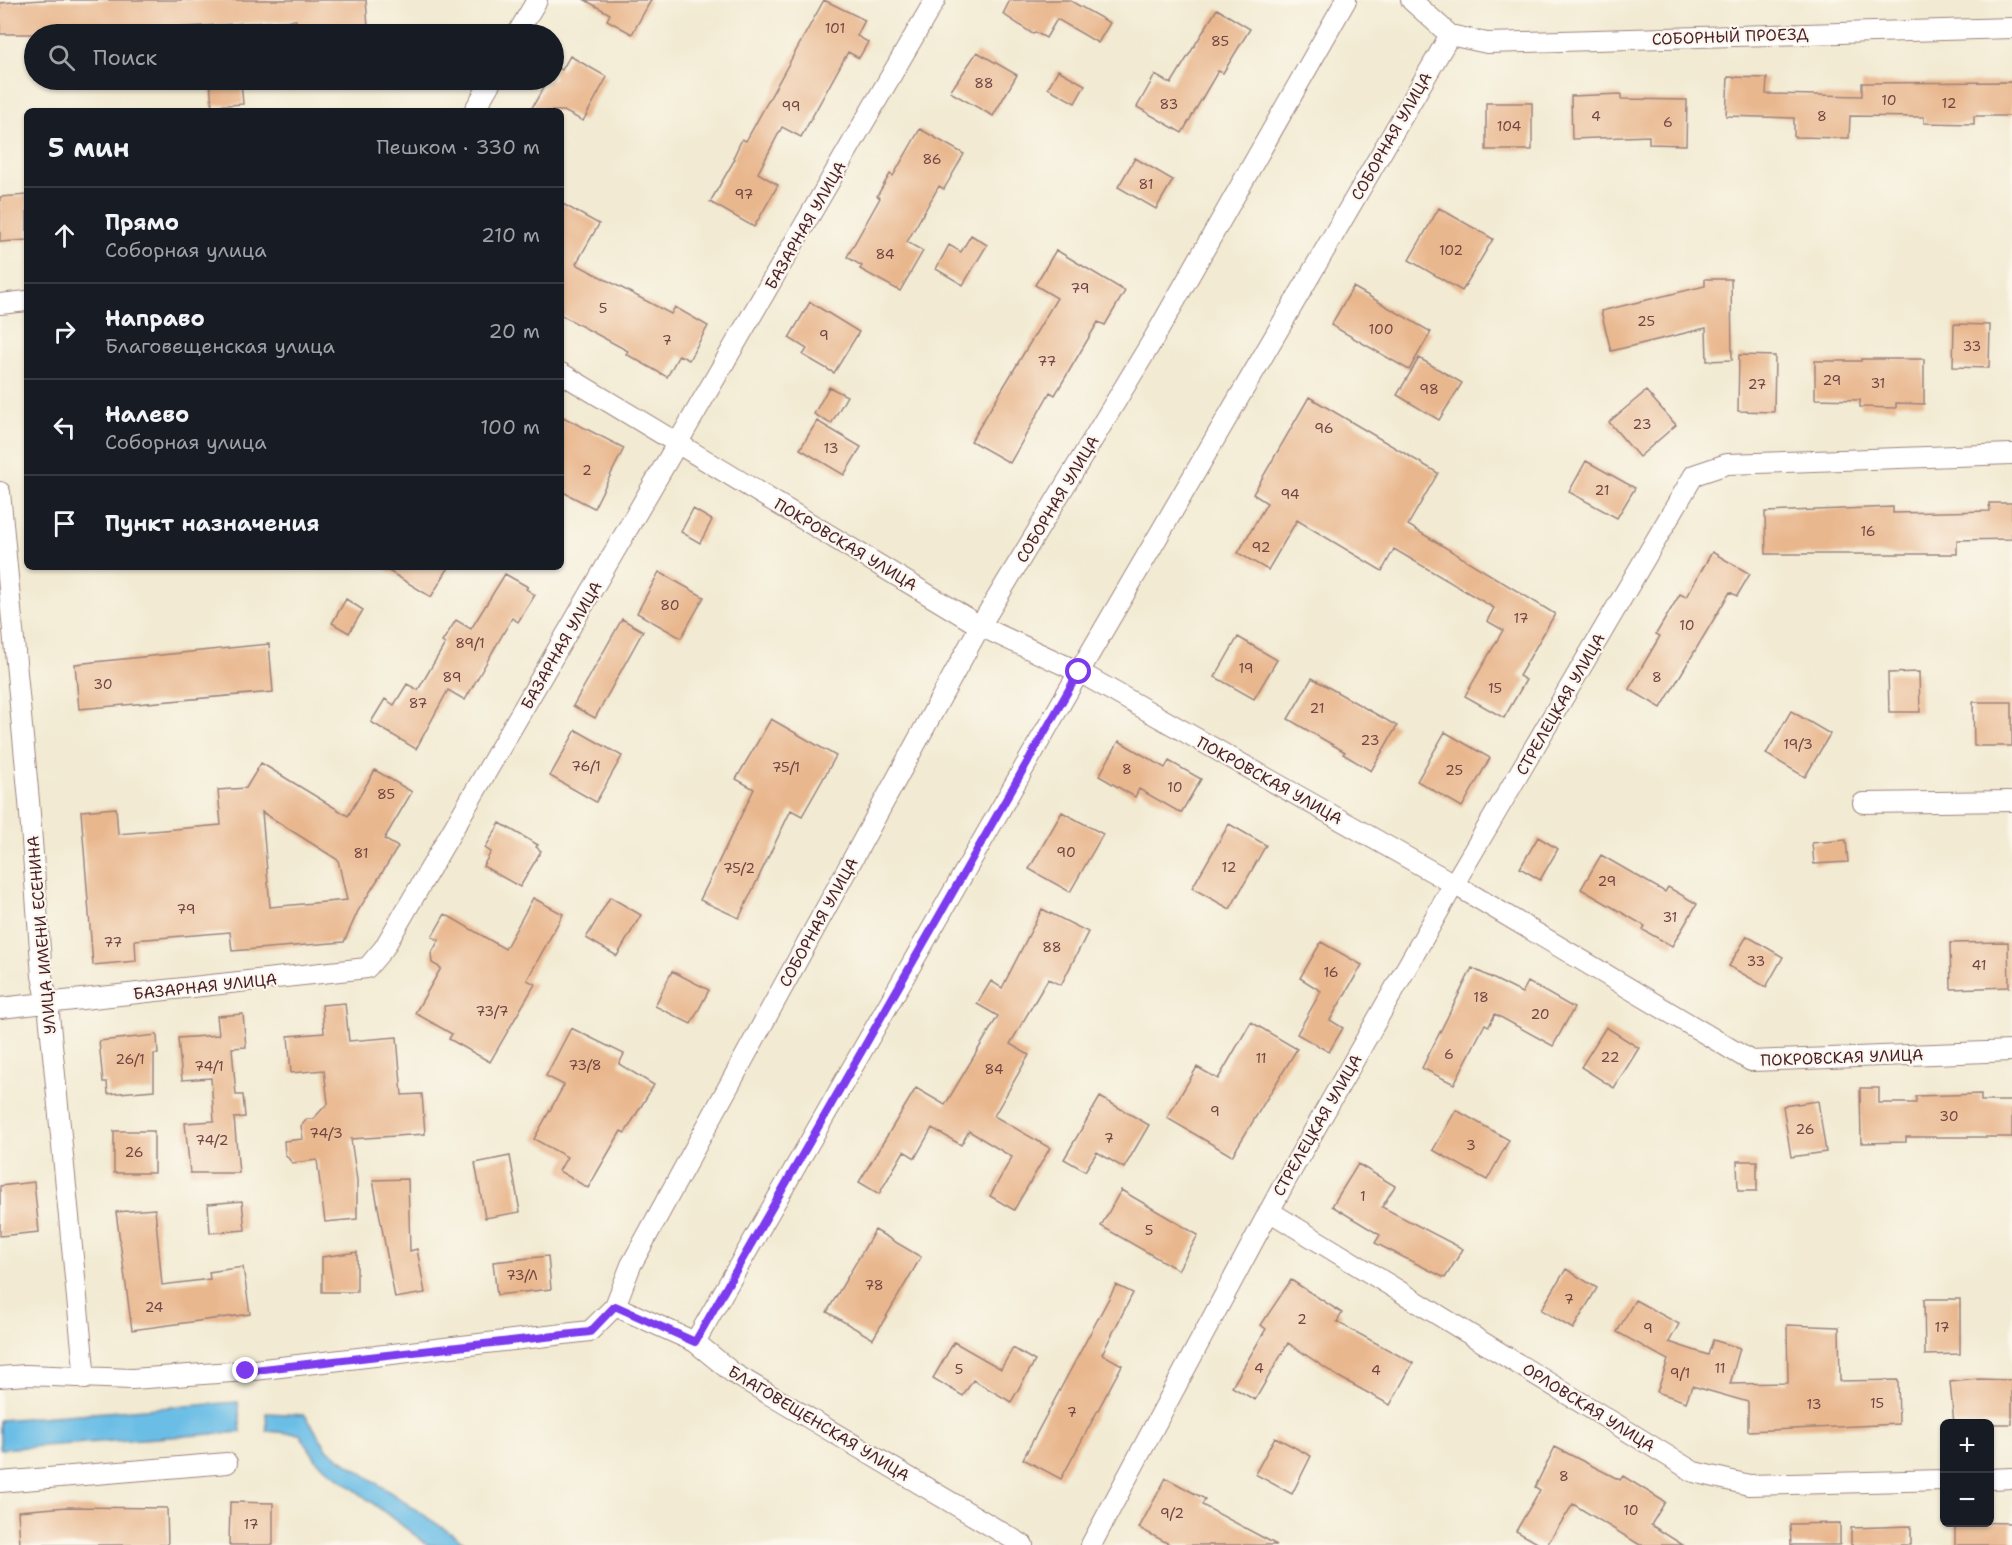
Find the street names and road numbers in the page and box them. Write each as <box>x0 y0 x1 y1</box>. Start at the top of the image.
street label: СОБОРНЫЙ ПРОЕЗД <box>1651 23 1809 50</box>
street label: СОБОРНАЯ УЛИЦА <box>1346 68 1437 204</box>
street label: БАЗАРНАЯ УЛИЦА <box>760 157 851 293</box>
street label: СОБОРНАЯ УЛИЦА <box>1011 432 1104 567</box>
street label: ПОКРОВСКАЯ УЛИЦА <box>770 493 921 595</box>
street label: БАЗАРНАЯ УЛИЦА <box>516 577 607 713</box>
street label: СТРЕЛЕЦКАЯ УЛИЦА <box>1511 630 1610 779</box>
street label: ПОКРОВСКАЯ УЛИЦА <box>1193 732 1346 829</box>
street label: УЛИЦА ИМЕНИ ЕСЕНИНА <box>22 835 61 1035</box>
street label: СОБОРНАЯ УЛИЦА <box>774 854 863 991</box>
street label: БАЗАРНАЯ УЛИЦА <box>132 968 278 1005</box>
street label: ПОКРОВСКАЯ УЛИЦА <box>1760 1044 1924 1071</box>
street label: СТРЕЛЕЦКАЯ УЛИЦА <box>1268 1051 1367 1200</box>
street label: ОРЛОВСКАЯ УЛИЦА <box>1519 1358 1659 1457</box>
street label: БЛАГОВЕЩЕНСКАЯ УЛИЦА <box>724 1361 913 1486</box>

